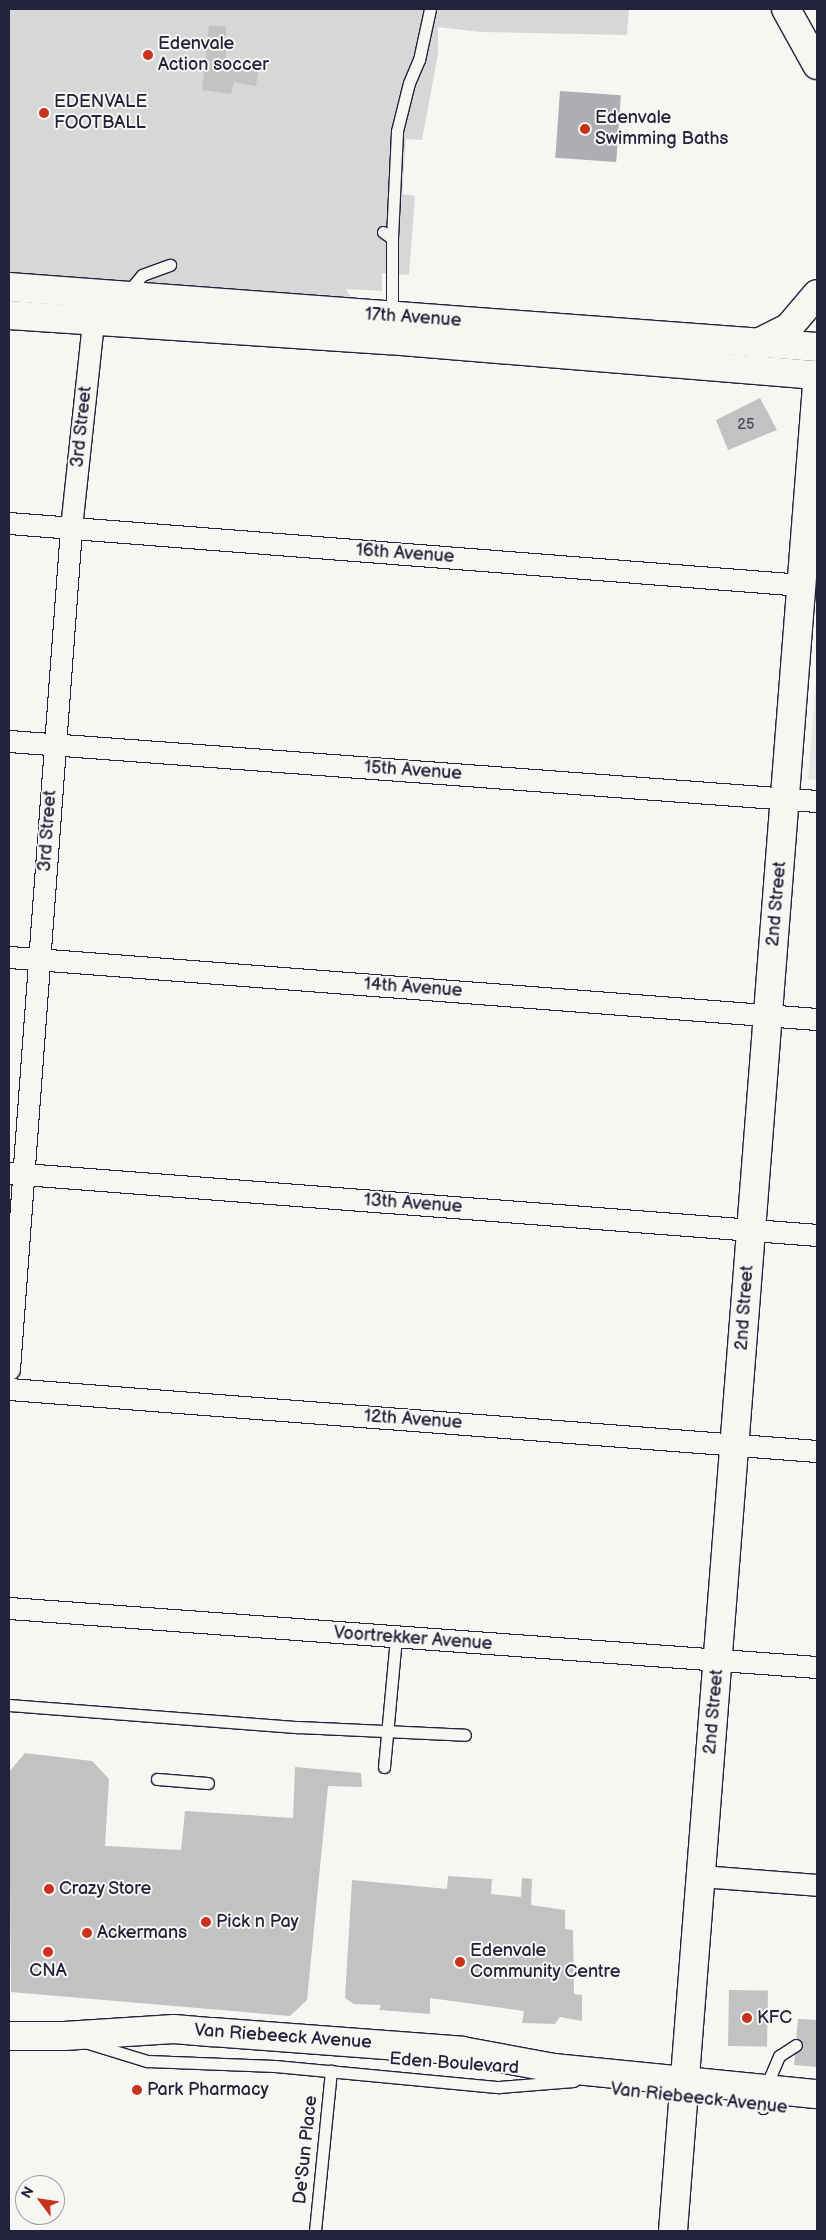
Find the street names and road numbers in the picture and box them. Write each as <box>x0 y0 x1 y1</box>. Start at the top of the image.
street label: 17th Avenue <box>364 304 462 332</box>
street label: 3rd Street <box>67 385 97 469</box>
street label: 16th Avenue <box>355 540 455 568</box>
street label: 15th Avenue <box>363 757 463 785</box>
street label: 3rd Street <box>34 789 62 873</box>
street label: 2nd Street <box>763 861 791 947</box>
street label: 14th Avenue <box>363 974 463 1002</box>
street label: 13th Avenue <box>363 1190 463 1218</box>
street label: 2nd Street <box>731 1265 759 1351</box>
street label: 12th Avenue <box>363 1406 463 1434</box>
street label: Voortrekker Avenue <box>333 1623 493 1655</box>
street label: 2nd Street <box>700 1669 728 1755</box>
street label: Van Riebeeck Avenue <box>194 2020 372 2054</box>
street label: Eden Boulevard <box>388 2049 520 2079</box>
street label: Van Riebeeck Avenue <box>609 2079 789 2119</box>
street label: De'Sun Place <box>290 2095 322 2205</box>

